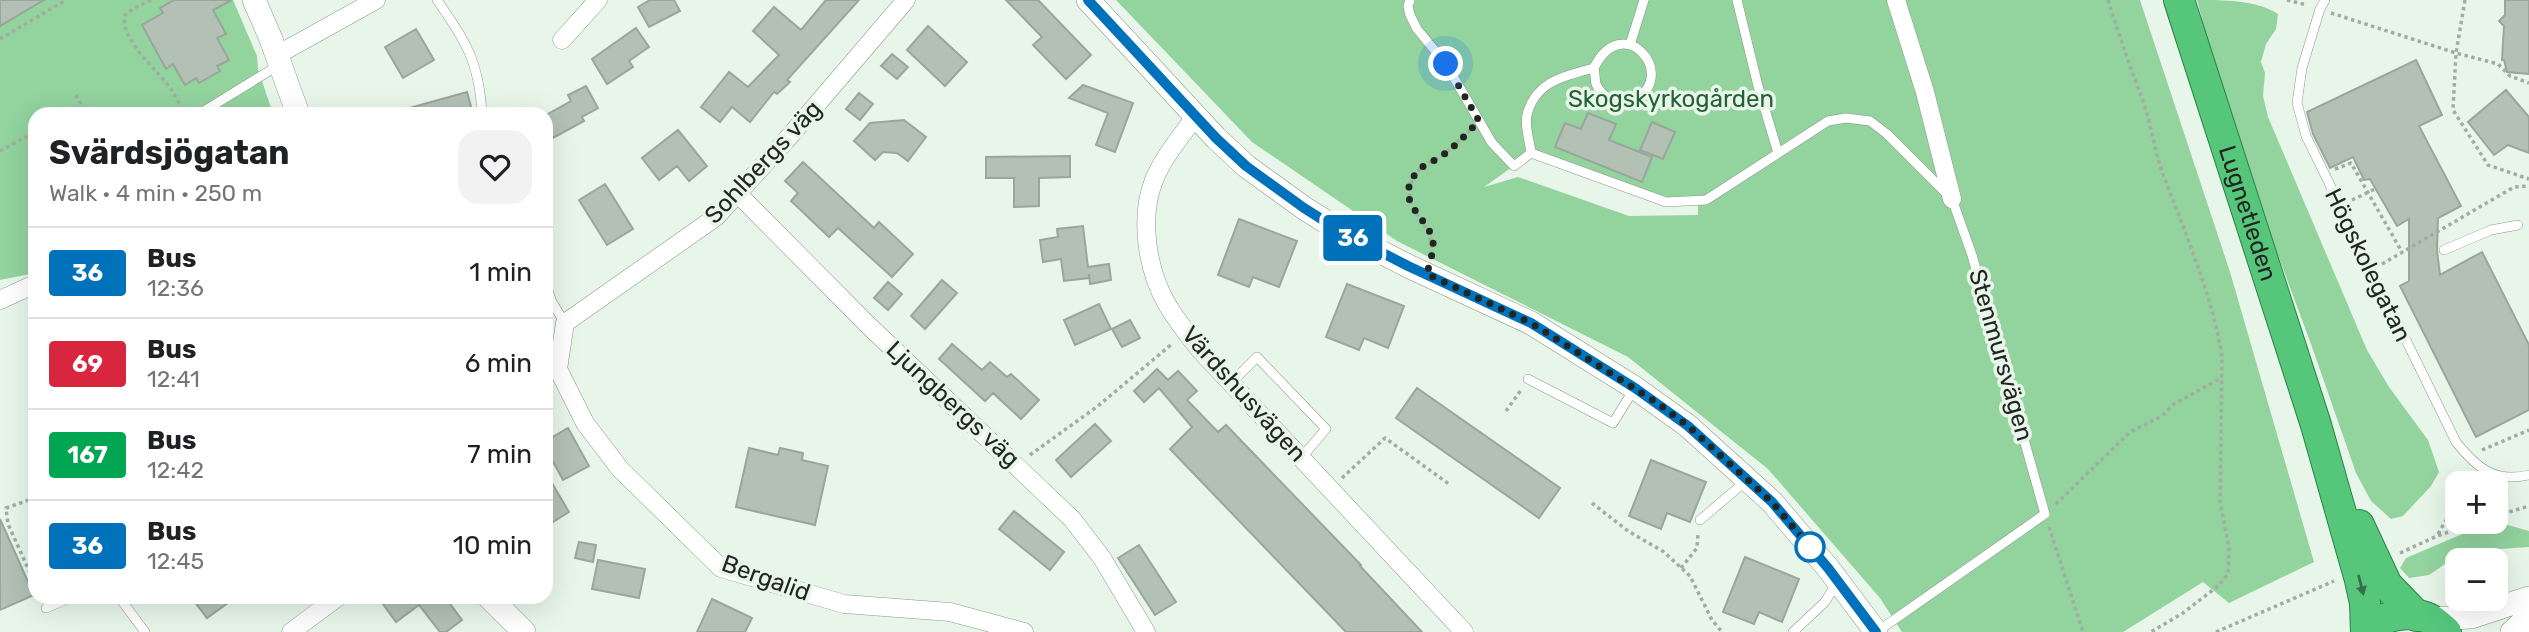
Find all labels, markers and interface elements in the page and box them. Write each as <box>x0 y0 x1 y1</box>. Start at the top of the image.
your location <box>1428 46 1463 81</box>
park label: Skogskyrkogården <box>1568 85 1774 113</box>
street label: Sohlbergs väg <box>699 95 827 229</box>
button: heart <box>458 130 532 204</box>
text: Svärdsjögatan <box>49 133 290 172</box>
street label: Lugnetleden <box>2213 142 2283 284</box>
text: Walk · 4 min · 250 m <box>49 179 262 207</box>
street label: Högskolegatan <box>2319 184 2417 346</box>
line badge: 36 <box>1322 215 1384 261</box>
text: 36 <box>1337 224 1369 252</box>
text: Bus <box>147 243 196 274</box>
text: 1 min <box>469 257 532 288</box>
text: 36 <box>72 259 103 287</box>
street label: Stenmursvägen <box>1963 266 2039 444</box>
text: 12:36 <box>147 274 204 302</box>
street label: Värdshusvägen <box>1176 321 1312 467</box>
text: Bus <box>147 334 196 365</box>
street label: Ljungbergs väg <box>881 335 1025 473</box>
text: 6 min <box>465 348 532 379</box>
text: 69 <box>72 350 103 378</box>
text: 12:41 <box>147 365 200 393</box>
text: Bus <box>147 425 196 456</box>
text: 7 min <box>467 439 532 470</box>
text: 167 <box>67 441 108 469</box>
text: 12:42 <box>147 456 204 484</box>
map controls <box>2445 471 2508 611</box>
button: + <box>2445 471 2508 534</box>
text: Bus <box>147 516 196 547</box>
text: 10 min <box>453 530 532 561</box>
text: 36 <box>72 532 103 560</box>
unlabelled marker <box>1795 532 1825 562</box>
text: 12:45 <box>147 547 204 575</box>
button: − <box>2445 548 2508 611</box>
street label: Bergalid <box>718 549 814 607</box>
one-way arrow <box>2356 574 2367 596</box>

